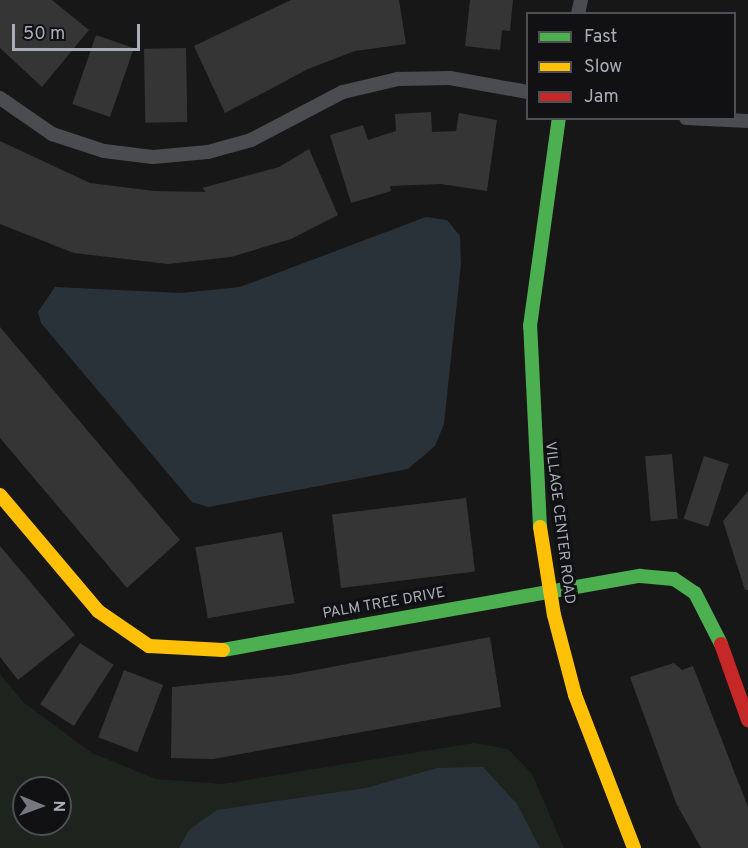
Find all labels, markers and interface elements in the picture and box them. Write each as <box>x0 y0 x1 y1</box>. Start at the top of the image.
scale bar <box>15 12 142 50</box>
legend <box>526 12 736 120</box>
text: 50 m <box>23 23 65 46</box>
text: Fast <box>584 26 617 49</box>
text: Slow <box>584 56 622 79</box>
text: Jam <box>584 86 619 109</box>
street label: VILLAGE CENTER ROAD <box>540 441 578 605</box>
street label: PALM TREE DRIVE <box>321 584 447 624</box>
north arrow <box>12 776 72 836</box>
text: N <box>48 800 68 812</box>

